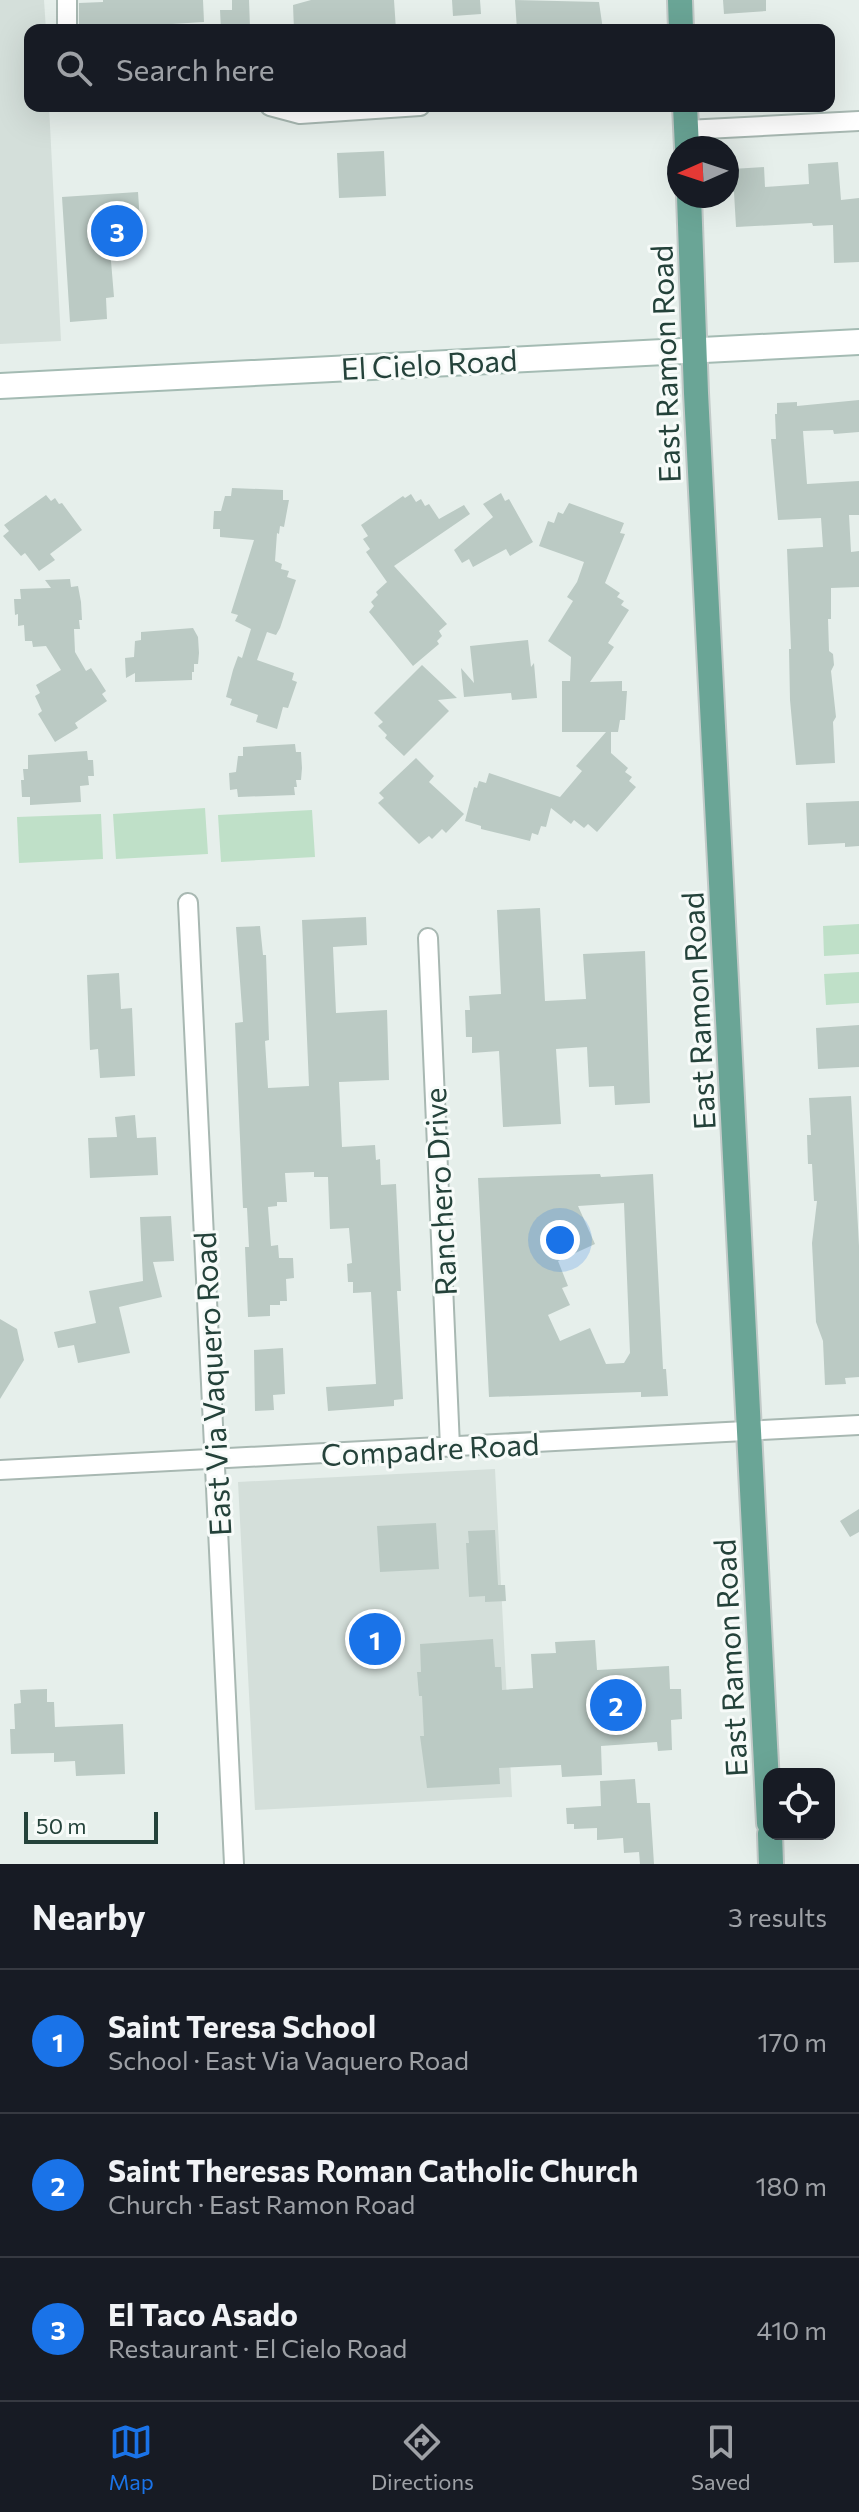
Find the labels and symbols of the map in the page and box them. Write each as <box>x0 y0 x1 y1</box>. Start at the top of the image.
north arrow <box>667 136 739 208</box>
pin: 3 <box>91 201 143 261</box>
street label: East Ramon Road <box>641 244 687 484</box>
street label: El Cielo Road <box>340 340 518 386</box>
street label: East Ramon Road <box>672 891 722 1131</box>
street label: Ranchero Drive <box>415 1087 463 1297</box>
your location <box>540 1220 580 1260</box>
street label: East Via Vaquero Road <box>185 1231 237 1537</box>
street label: Compadre Road <box>320 1424 540 1472</box>
street label: East Ramon Road <box>704 1538 754 1778</box>
pin: 1 <box>349 1609 401 1669</box>
pin: 2 <box>590 1675 642 1735</box>
scale bar <box>24 1808 158 1844</box>

